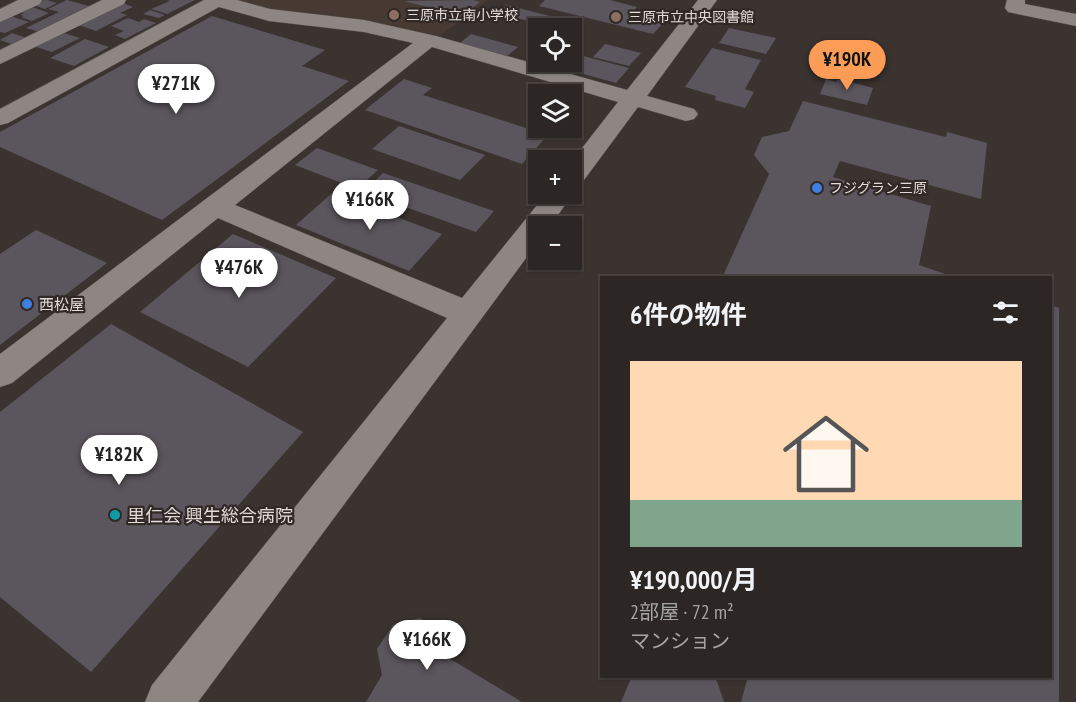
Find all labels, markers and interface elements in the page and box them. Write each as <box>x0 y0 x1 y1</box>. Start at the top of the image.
place label: 三原市立南小学校 <box>406 6 518 24</box>
marker: 三原市立南小学校 <box>387 8 401 22</box>
place label: 三原市立中央図書館 <box>628 8 754 26</box>
marker: 三原市立中央図書館 <box>609 10 623 24</box>
map controls <box>528 18 582 270</box>
button: locate <box>528 18 582 72</box>
pin: ¥190K <box>805 40 889 91</box>
text: ¥190K <box>823 46 871 72</box>
pin: ¥271K <box>134 64 218 115</box>
text: ¥271K <box>152 70 200 96</box>
button: layers <box>528 84 582 138</box>
button: + <box>528 150 582 204</box>
place label: フジグラン三原 <box>829 179 927 197</box>
pin: ¥166K <box>328 180 412 231</box>
marker: フジグラン三原 <box>810 181 824 195</box>
text: ¥166K <box>346 186 394 212</box>
button: − <box>528 216 582 270</box>
pin: ¥476K <box>197 248 281 299</box>
text: ¥476K <box>215 254 263 280</box>
place label: 西松屋 <box>39 295 84 314</box>
icon: filters <box>989 296 1022 329</box>
marker: 西松屋 <box>20 297 34 311</box>
text: 6件の物件 <box>630 298 746 331</box>
icon: home <box>772 400 880 508</box>
pin: ¥182K <box>77 435 161 486</box>
text: ¥182K <box>95 441 143 467</box>
place label: 里仁会 興生総合病院 <box>127 504 293 527</box>
marker: 里仁会 興生総合病院 <box>108 508 122 522</box>
text: ¥190,000/月 <box>630 563 758 596</box>
text: 2部屋 · 72 m² <box>630 599 734 625</box>
pin: ¥166K <box>385 620 469 671</box>
text: ¥166K <box>403 626 451 652</box>
text: マンション <box>630 628 730 654</box>

